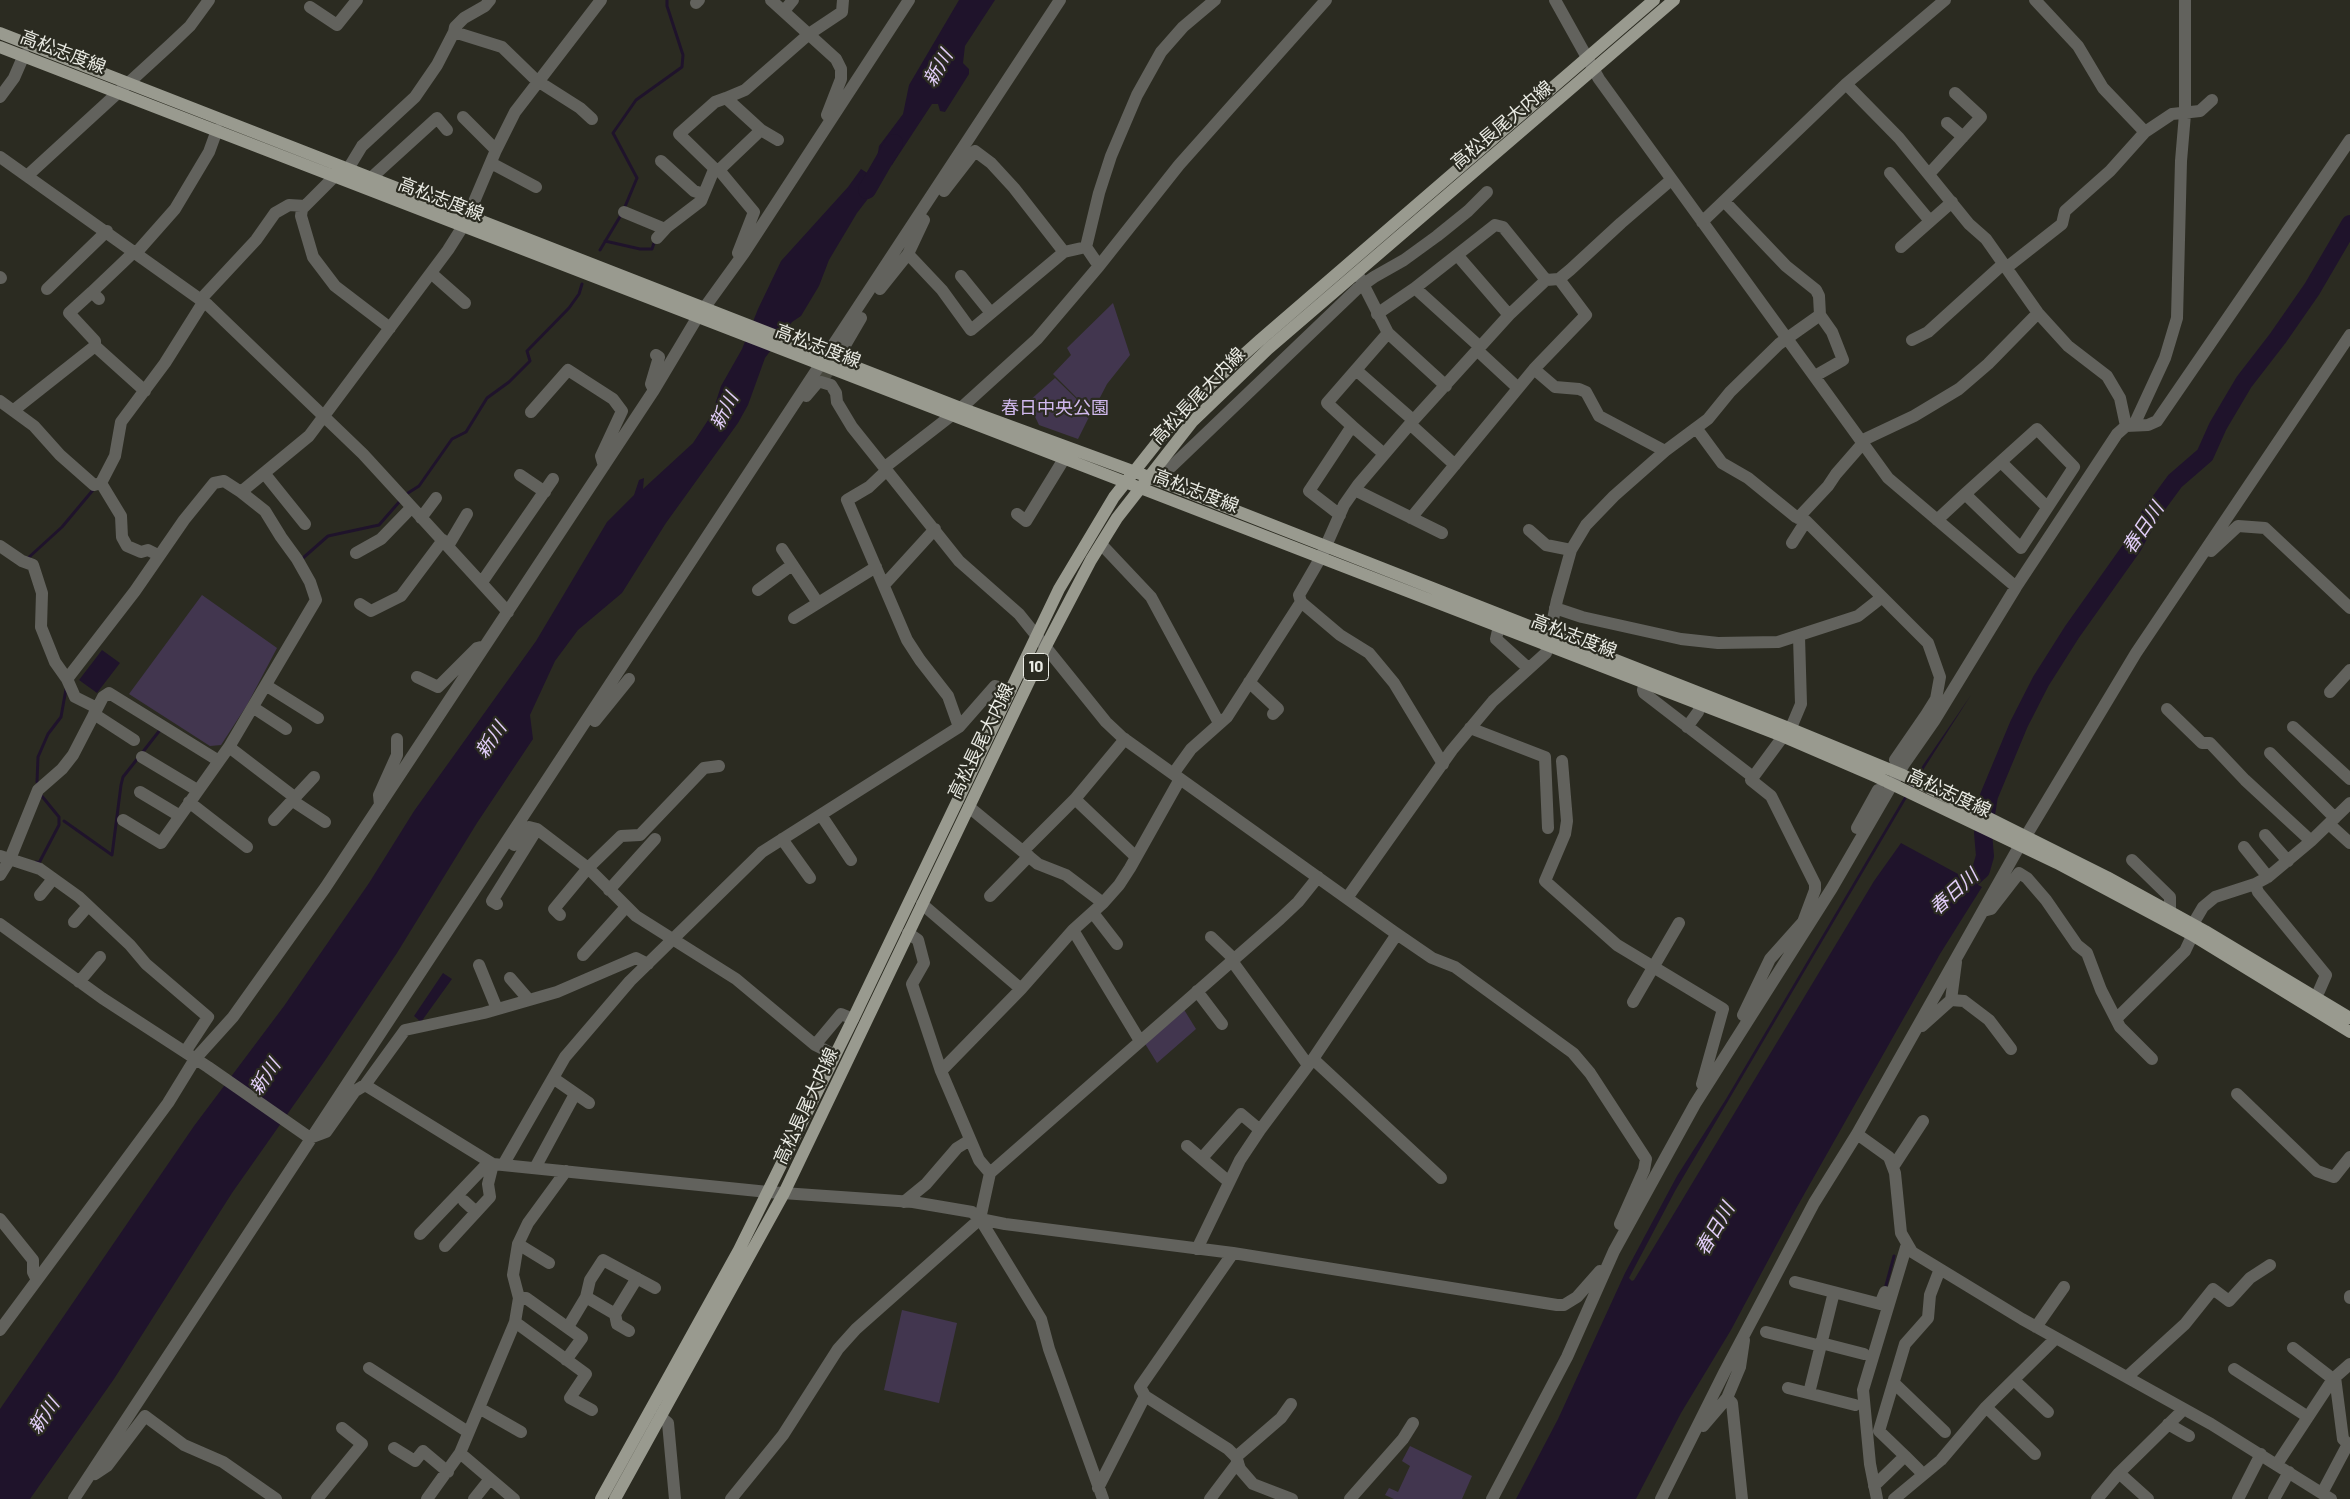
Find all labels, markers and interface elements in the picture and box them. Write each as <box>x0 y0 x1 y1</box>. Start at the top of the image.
street label: 高松志度線 <box>17 26 109 78</box>
water label: 新川 <box>919 46 957 90</box>
street label: 高松長尾大内線 <box>1447 76 1557 174</box>
street label: 高松志度線 <box>395 173 487 225</box>
street label: 高松志度線 <box>772 320 864 372</box>
street label: 高松長尾大内線 <box>1146 343 1250 449</box>
water label: 新川 <box>705 389 743 433</box>
park label: 春日中央公園 <box>1001 397 1109 419</box>
street label: 高松志度線 <box>1150 465 1242 517</box>
water label: 春日川 <box>2118 498 2168 558</box>
street label: 高松志度線 <box>1528 610 1620 662</box>
road number: 10 <box>1024 654 1048 680</box>
street label: 高松長尾大内線 <box>944 680 1018 802</box>
water label: 新川 <box>471 718 511 762</box>
street label: 高松志度線 <box>1904 764 1994 822</box>
water label: 春日川 <box>1925 864 1983 920</box>
street label: 高松長尾大内線 <box>770 1044 842 1168</box>
water label: 新川 <box>245 1055 285 1099</box>
water label: 春日川 <box>1691 1199 1739 1259</box>
water label: 新川 <box>24 1394 64 1438</box>

